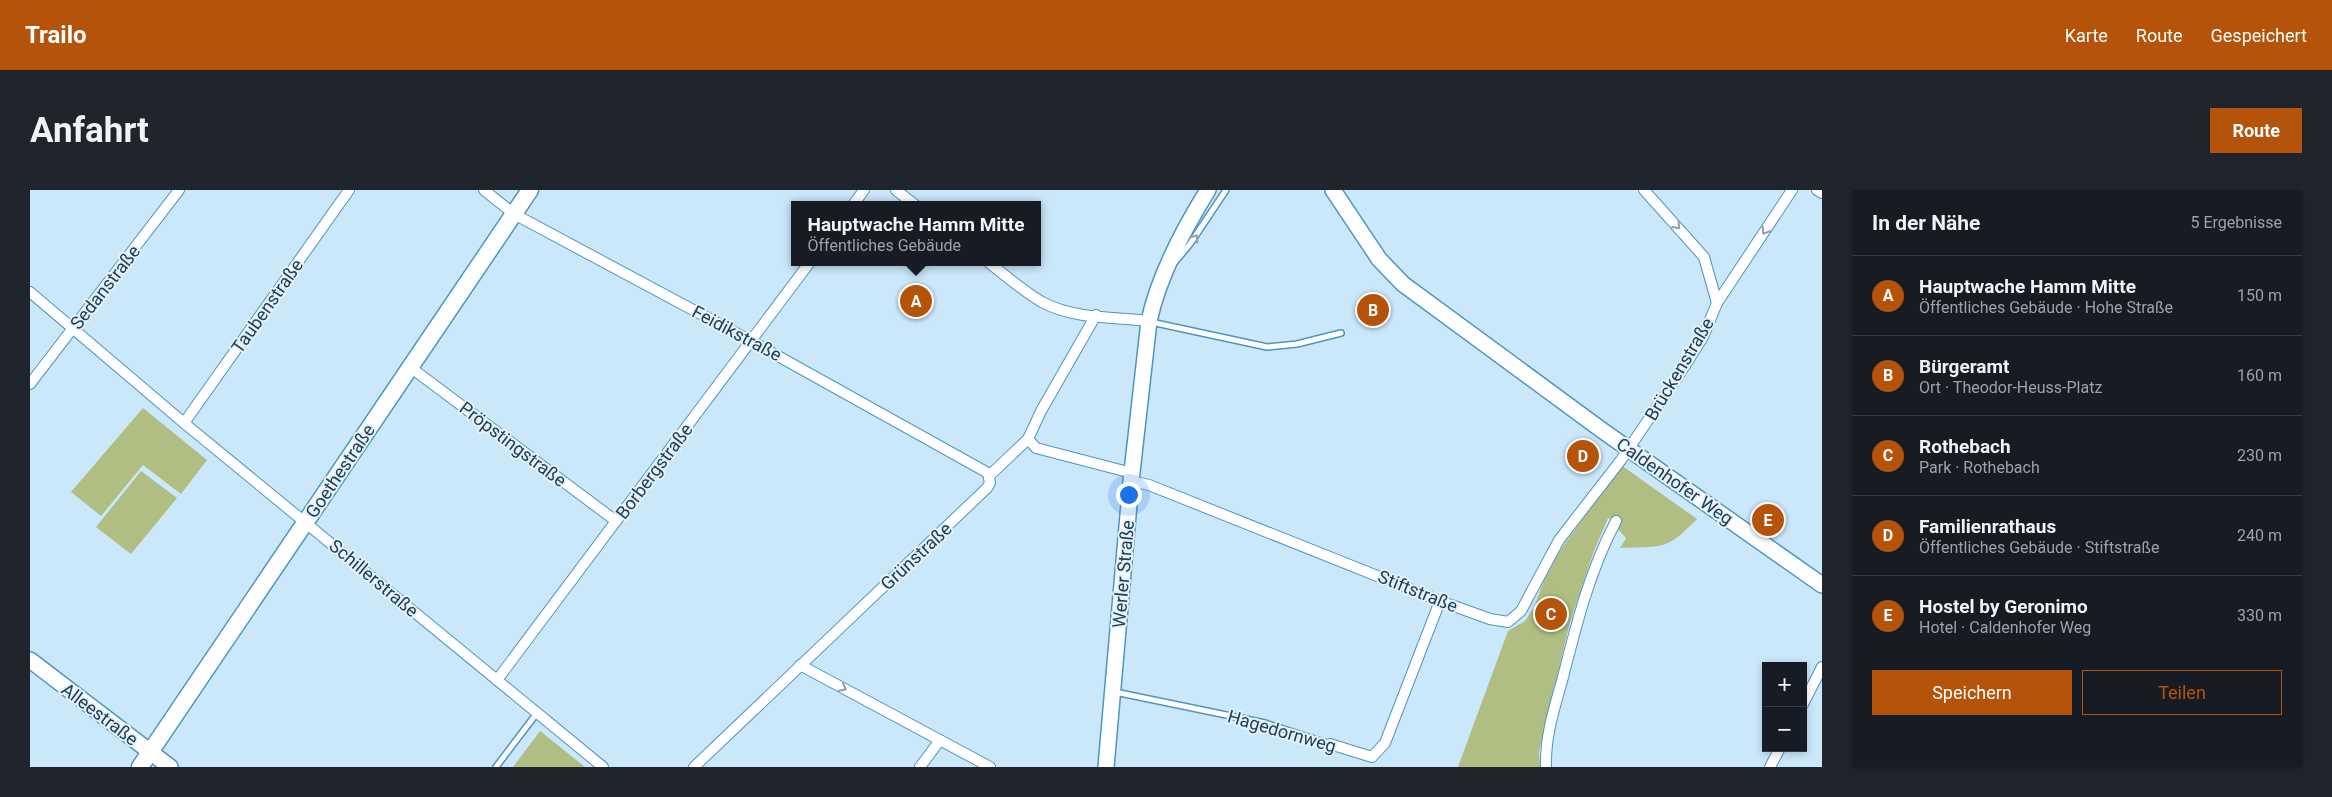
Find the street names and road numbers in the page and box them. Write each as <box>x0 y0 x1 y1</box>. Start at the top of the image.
street label: Sedanstraße <box>66 241 144 333</box>
street label: Taubenstraße <box>227 255 307 357</box>
street label: Feidikstraße <box>689 301 785 365</box>
street label: Brückenstraße <box>1640 314 1718 424</box>
street label: Pröpstingstraße <box>455 397 571 491</box>
street label: Borbergstraße <box>611 419 697 523</box>
street label: Goethestraße <box>301 420 379 522</box>
street label: Caldenhofer Weg <box>1613 433 1737 529</box>
street label: Grünstraße <box>876 518 956 594</box>
street label: Werler Straße <box>1108 519 1138 629</box>
street label: Schillerstraße <box>325 535 423 621</box>
street label: Stiftstraße <box>1375 566 1461 616</box>
street label: Alleestraße <box>58 678 142 750</box>
street label: Hagedornweg <box>1225 705 1339 757</box>

